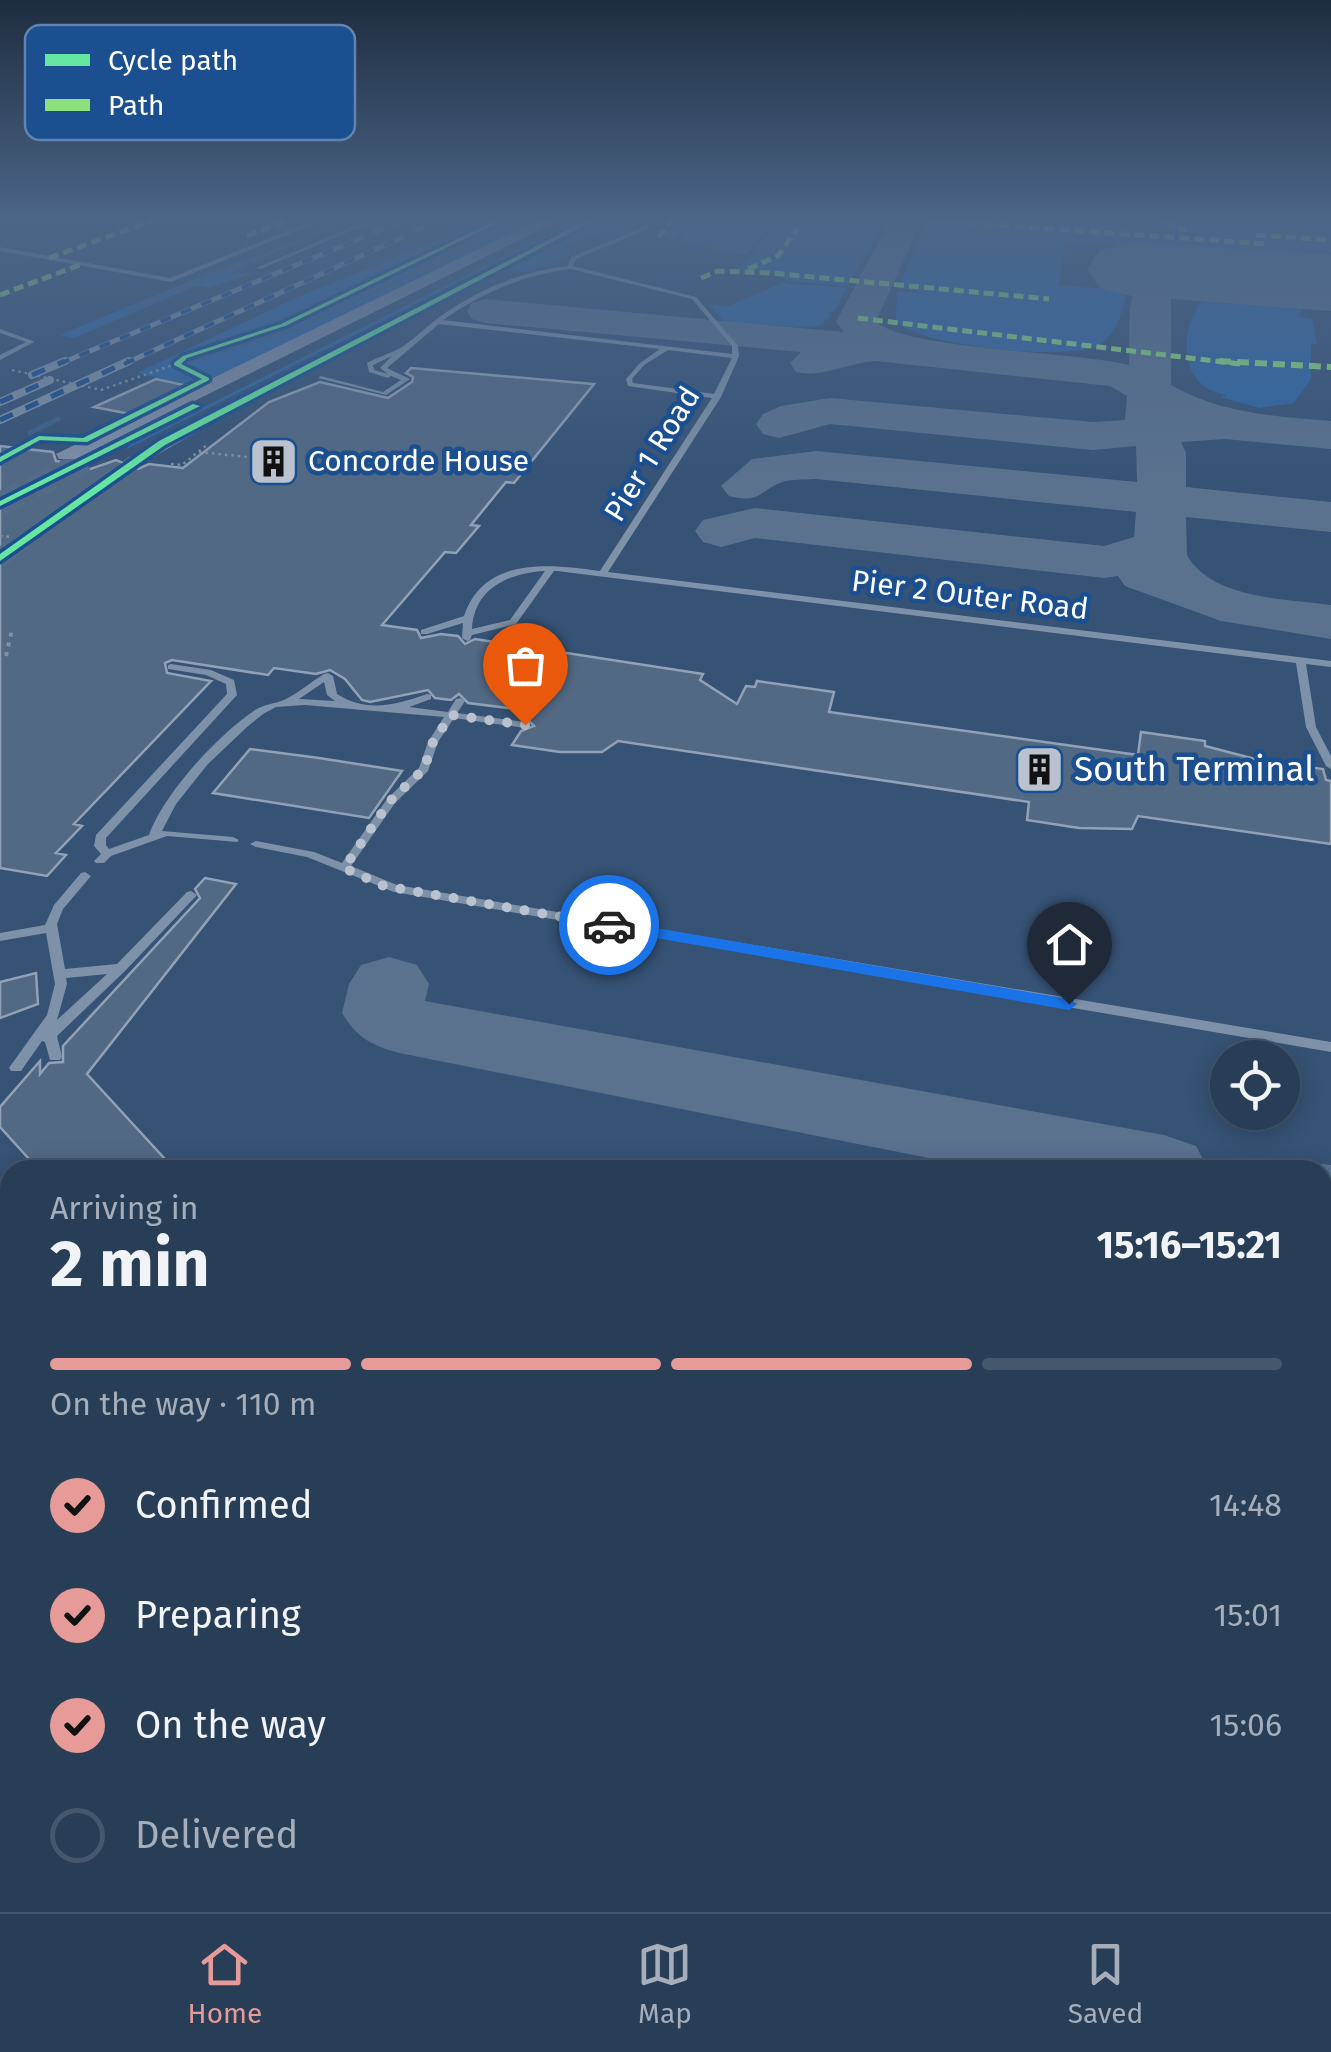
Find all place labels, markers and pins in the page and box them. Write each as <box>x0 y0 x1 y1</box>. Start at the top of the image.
building icon: Concorde House <box>247 435 299 487</box>
place label: Concorde House <box>308 443 529 479</box>
pin <box>483 623 568 726</box>
building icon: South Terminal <box>1013 743 1065 795</box>
place label: South Terminal <box>1074 748 1314 790</box>
pin <box>1027 902 1112 1005</box>

